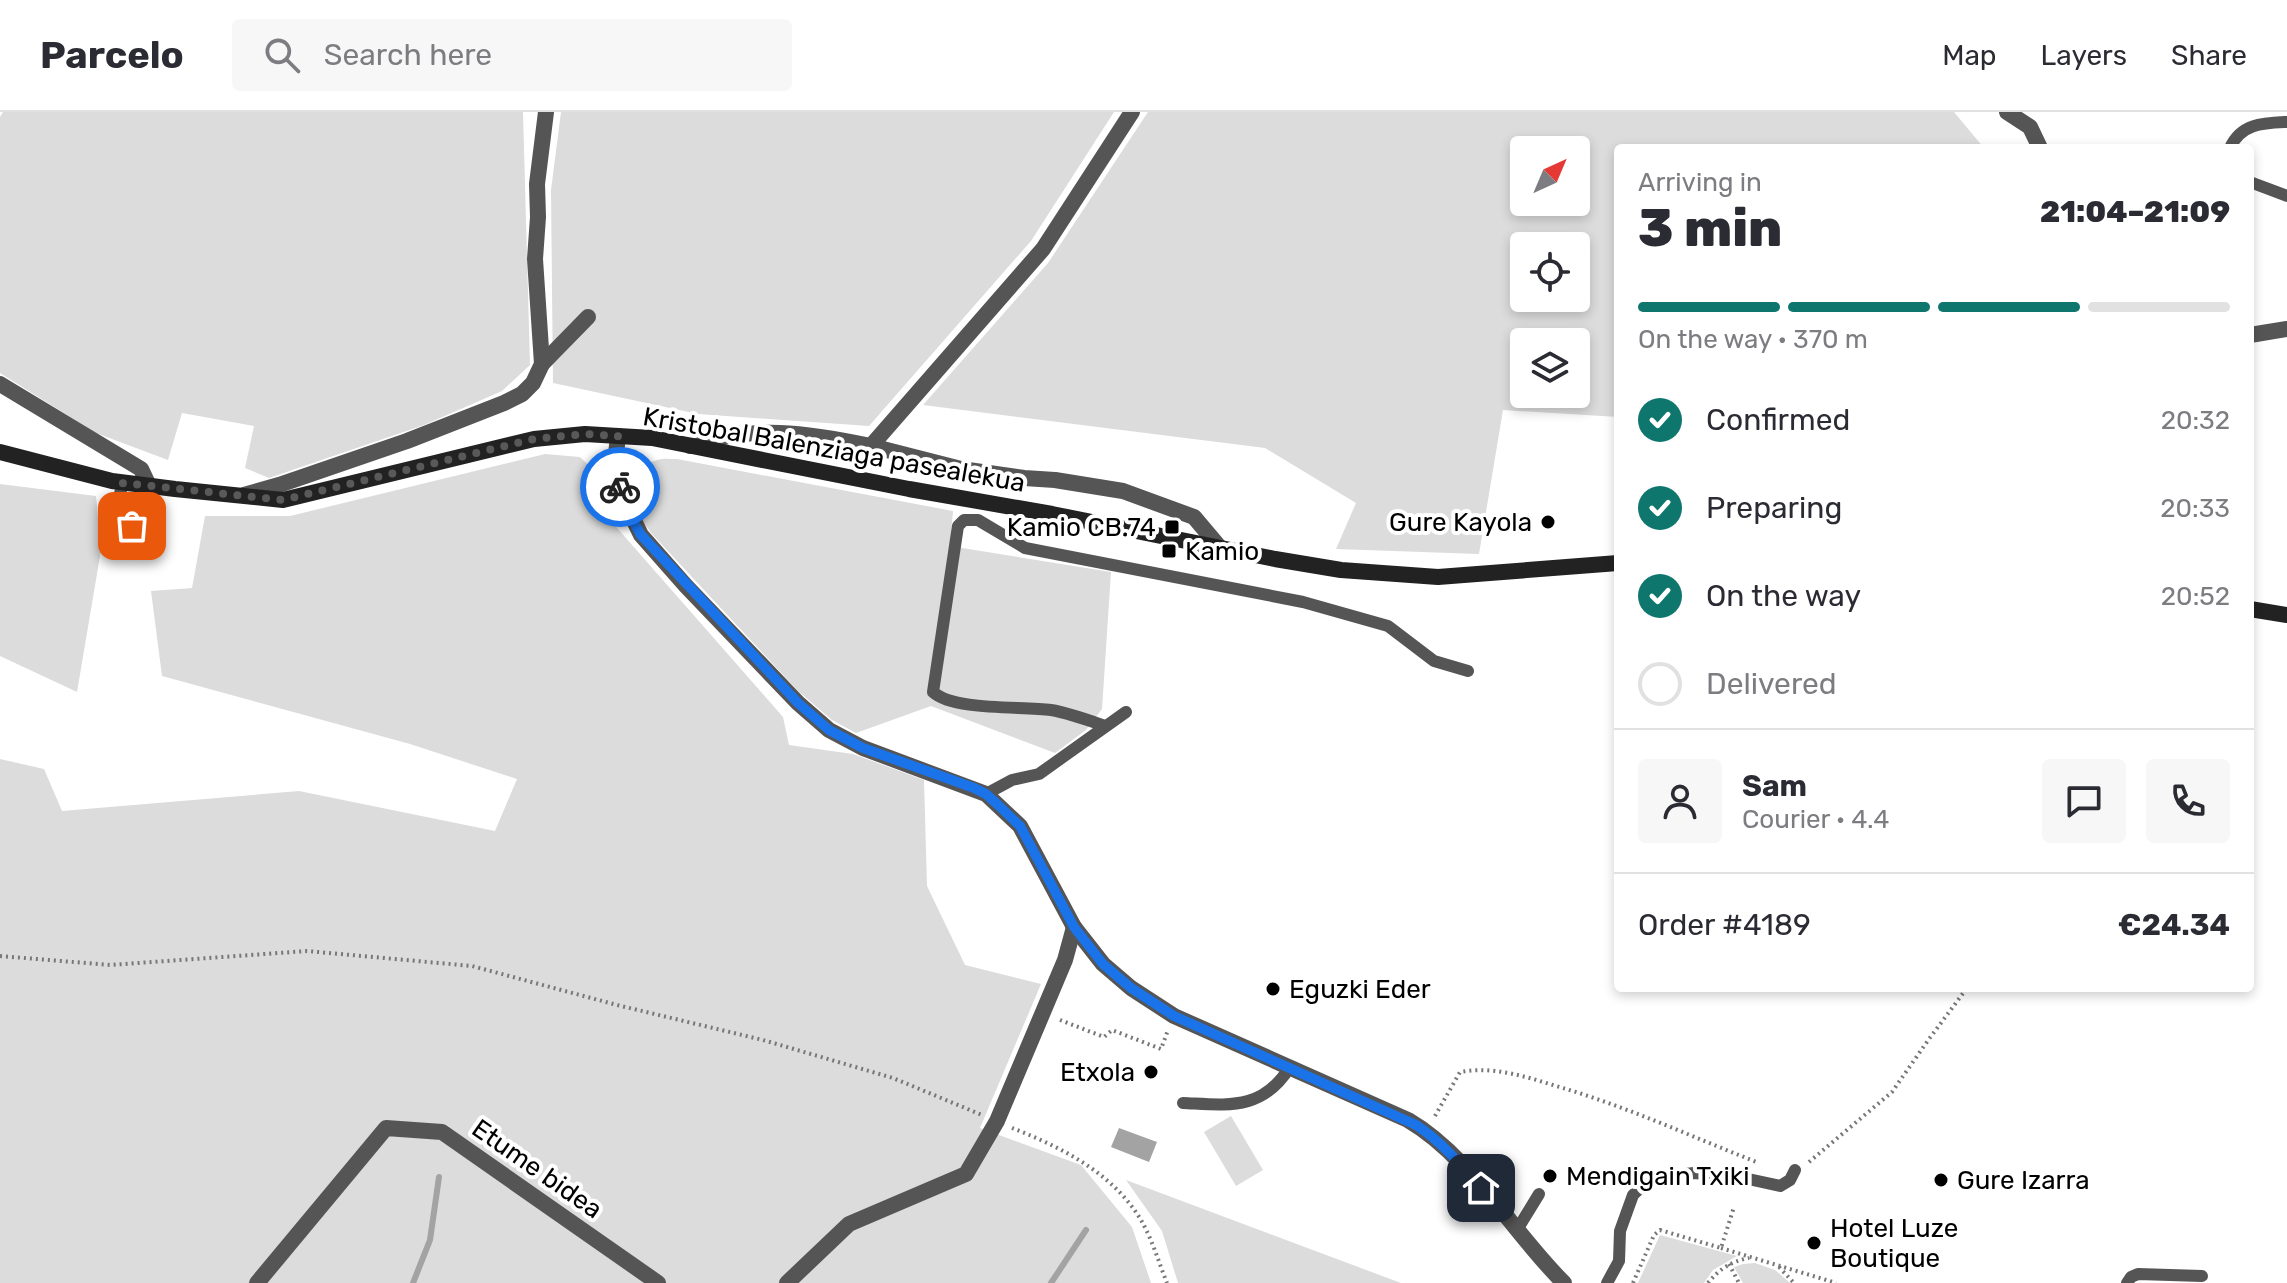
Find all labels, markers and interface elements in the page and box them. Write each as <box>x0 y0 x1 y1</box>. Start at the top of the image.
search box <box>232 19 792 91</box>
text: Parcelo <box>40 32 184 78</box>
icon: search <box>260 33 304 77</box>
text: Search here <box>324 37 492 73</box>
text: Map <box>1942 39 1997 72</box>
text: Layers <box>2041 39 2127 72</box>
text: Share <box>2171 39 2247 72</box>
north arrow <box>1510 136 1590 216</box>
map controls <box>1510 136 1590 408</box>
text: Arriving in <box>1638 167 1762 198</box>
text: 21:04–21:09 <box>2040 194 2230 230</box>
text: 3 min <box>1638 197 1782 259</box>
button: locate <box>1510 232 1590 312</box>
text: On the way · 370 m <box>1638 324 1868 355</box>
button: layers <box>1510 328 1590 408</box>
icon: check <box>1638 398 1682 442</box>
street label: Kristobal Balenziaga pasealekua <box>641 401 1027 499</box>
text: Confirmed <box>1706 402 1850 438</box>
text: 20:32 <box>2161 405 2230 436</box>
courier <box>580 447 660 527</box>
icon: bike <box>598 465 642 509</box>
icon: check <box>1638 486 1682 530</box>
text: Preparing <box>1706 490 1842 526</box>
pin <box>98 492 166 560</box>
text: 20:33 <box>2160 493 2230 524</box>
icon: bag <box>110 504 154 548</box>
place label: Gure Kayola <box>1389 507 1532 538</box>
place label: Kamio CB.74 <box>1007 512 1156 543</box>
marker: Gure Kayola <box>1539 513 1557 531</box>
marker: Kamio CB.74 <box>1163 518 1181 536</box>
place label: Kamio <box>1185 536 1259 567</box>
marker: Kamio <box>1160 542 1178 560</box>
icon: check <box>1638 574 1682 618</box>
text: On the way <box>1706 578 1861 614</box>
text: 20:52 <box>2161 581 2230 612</box>
text: Delivered <box>1706 666 1837 702</box>
button: person <box>1638 759 1722 843</box>
button: chat <box>2042 759 2126 843</box>
button: phone <box>2146 759 2230 843</box>
text: Sam <box>1742 768 1807 804</box>
text: Courier · 4.4 <box>1742 804 1889 835</box>
text: Order #4189 <box>1638 907 1811 943</box>
text: €24.34 <box>2118 907 2230 943</box>
place label: Eguzki Eder <box>1289 974 1431 1005</box>
marker: Eguzki Eder <box>1264 980 1282 998</box>
place label: Etxola <box>1060 1057 1135 1088</box>
marker: Etxola <box>1142 1063 1160 1081</box>
street label: Etume bidea <box>466 1113 608 1225</box>
pin <box>1447 1154 1515 1222</box>
place label: Mendigain Txiki <box>1566 1161 1750 1192</box>
place label: Gure Izarra <box>1957 1165 2090 1196</box>
icon: home <box>1459 1166 1503 1210</box>
marker: Mendigain Txiki <box>1541 1167 1559 1185</box>
marker: Gure Izarra <box>1932 1171 1950 1189</box>
place label: Hotel Luze Boutique <box>1830 1213 1958 1274</box>
marker: Hotel Luze Boutique <box>1805 1234 1823 1252</box>

